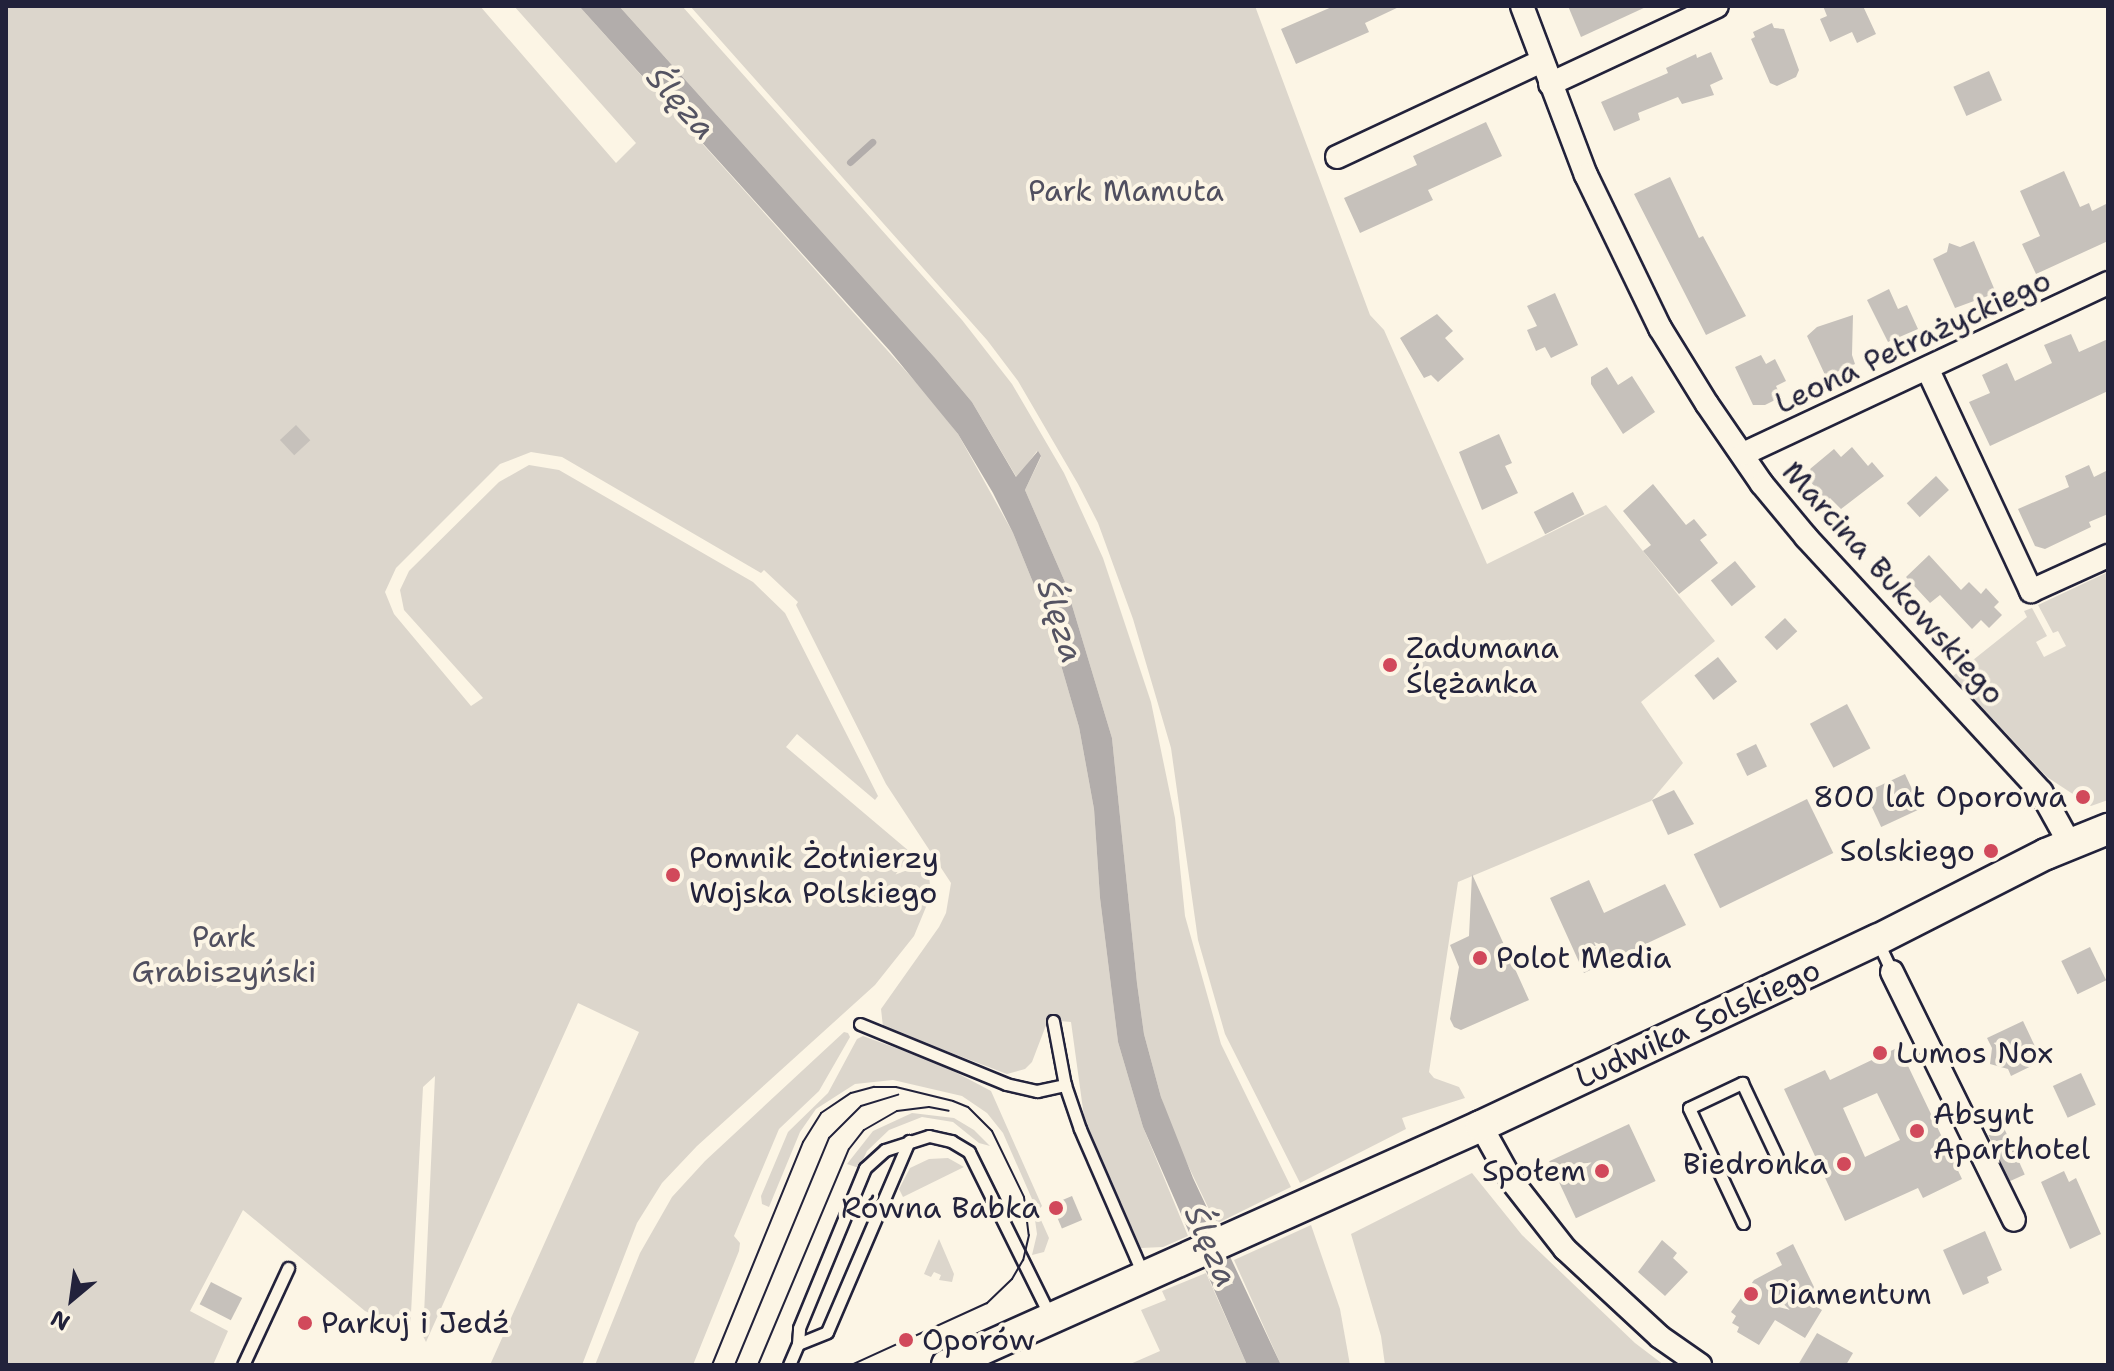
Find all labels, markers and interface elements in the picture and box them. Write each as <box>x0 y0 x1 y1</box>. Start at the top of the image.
water label: Ślęza <box>638 59 724 147</box>
park label: Park Mamuta <box>1028 173 1224 209</box>
street label: Leona Petrażyckiego <box>1769 262 2057 422</box>
street label: Marcina Bukowskiego <box>1774 454 2012 712</box>
water label: Ślęza <box>1029 575 1091 667</box>
place label: Zadumana Ślężanka <box>1406 630 1559 700</box>
marker: Zadumana Ślężanka <box>1381 656 1399 674</box>
place label: 800 lat Oporowa <box>1813 779 2067 815</box>
marker: 800 lat Oporowa <box>2074 788 2092 806</box>
place label: Solskiego <box>1840 833 1975 869</box>
place label: Pomnik Żołnierzy Wojska Polskiego <box>689 840 939 910</box>
marker: Solskiego <box>1982 842 2000 860</box>
marker: Pomnik Żołnierzy Wojska Polskiego <box>664 866 682 884</box>
park label: Park Grabiszyński <box>132 919 316 990</box>
place label: Polot Media <box>1496 940 1671 976</box>
marker: Polot Media <box>1471 949 1489 967</box>
street label: Ludwika Solskiego <box>1570 952 1826 1096</box>
place label: Lumos Nox <box>1896 1035 2053 1071</box>
marker: Lumos Nox <box>1871 1044 1889 1062</box>
place label: Absynt Aparthotel <box>1933 1096 2090 1166</box>
marker: Absynt Aparthotel <box>1908 1122 1926 1140</box>
place label: Biedronka <box>1683 1146 1828 1182</box>
place label: Społem <box>1482 1153 1586 1189</box>
marker: Biedronka <box>1835 1155 1853 1173</box>
marker: Społem <box>1593 1162 1611 1180</box>
place label: Równa Babka <box>841 1190 1040 1226</box>
marker: Równa Babka <box>1047 1199 1065 1217</box>
water label: Ślęza <box>1176 1199 1246 1293</box>
north arrow <box>32 1259 112 1339</box>
place label: Diamentum <box>1769 1276 1932 1312</box>
marker: Diamentum <box>1740 1283 1762 1305</box>
text: N <box>45 1304 75 1337</box>
place label: Parkuj i Jedź <box>321 1305 510 1341</box>
marker: Parkuj i Jedź <box>296 1314 314 1332</box>
place label: Oporów <box>922 1322 1035 1358</box>
marker: Oporów <box>897 1331 915 1349</box>

